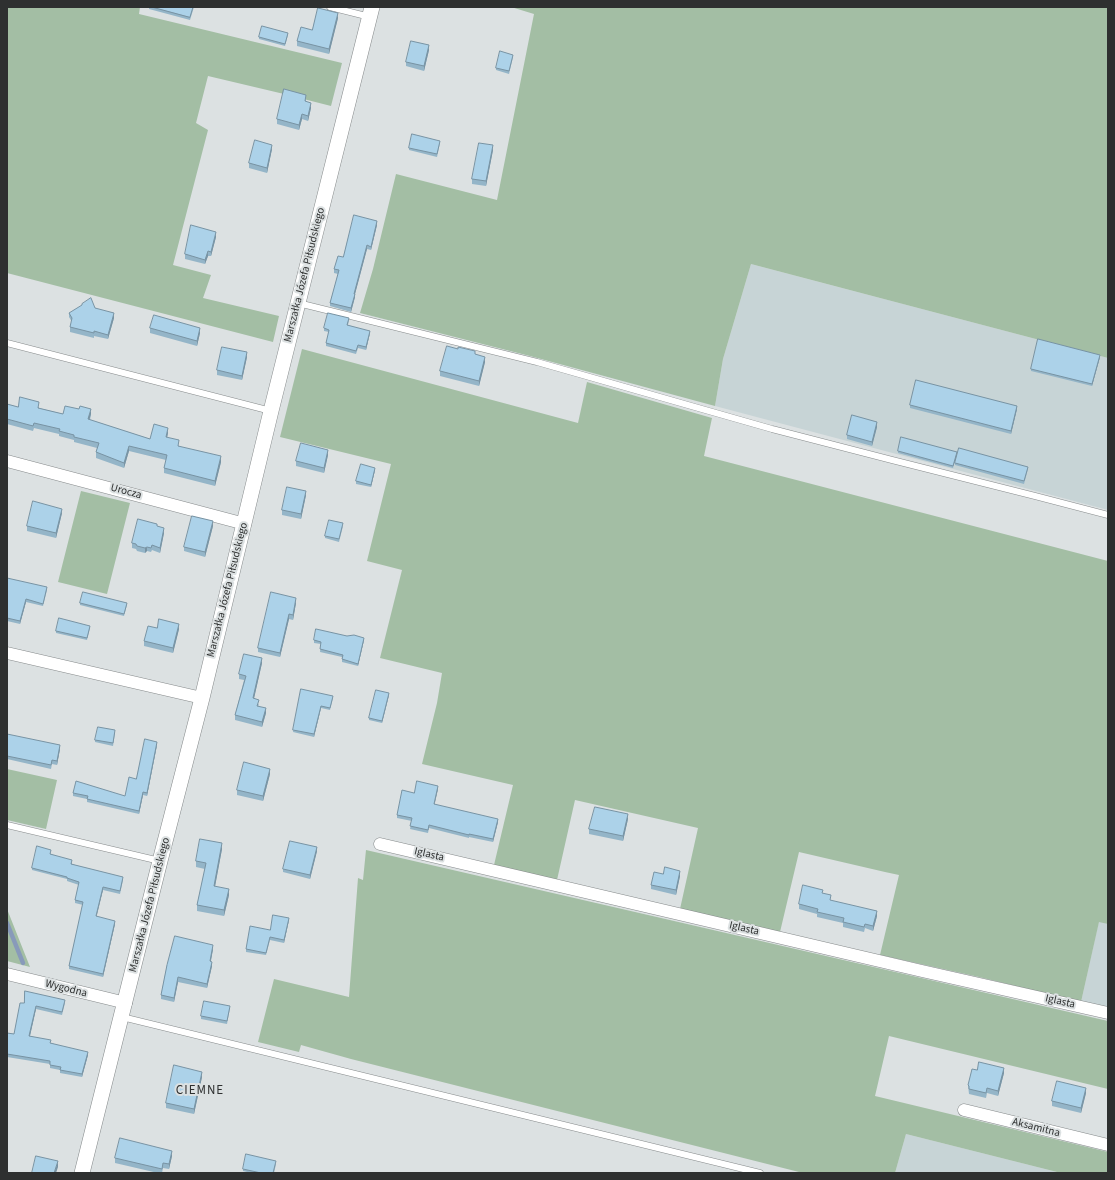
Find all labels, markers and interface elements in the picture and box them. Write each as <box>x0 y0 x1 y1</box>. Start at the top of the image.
street label: Marszałka Józefa Piłsudskiego <box>282 206 328 344</box>
street label: Urocza <box>109 482 143 502</box>
street label: Marszałka Józefa Piłsudskiego <box>205 521 251 659</box>
street label: Marszałka Józefa Piłsudskiego <box>127 836 173 974</box>
street label: Iglasta <box>413 845 445 865</box>
street label: Iglasta <box>728 919 760 939</box>
street label: Wygodna <box>44 977 88 1001</box>
street label: Iglasta <box>1044 992 1076 1012</box>
district label: CIEMNE <box>176 1083 224 1099</box>
street label: Aksamitna <box>1011 1116 1061 1140</box>

